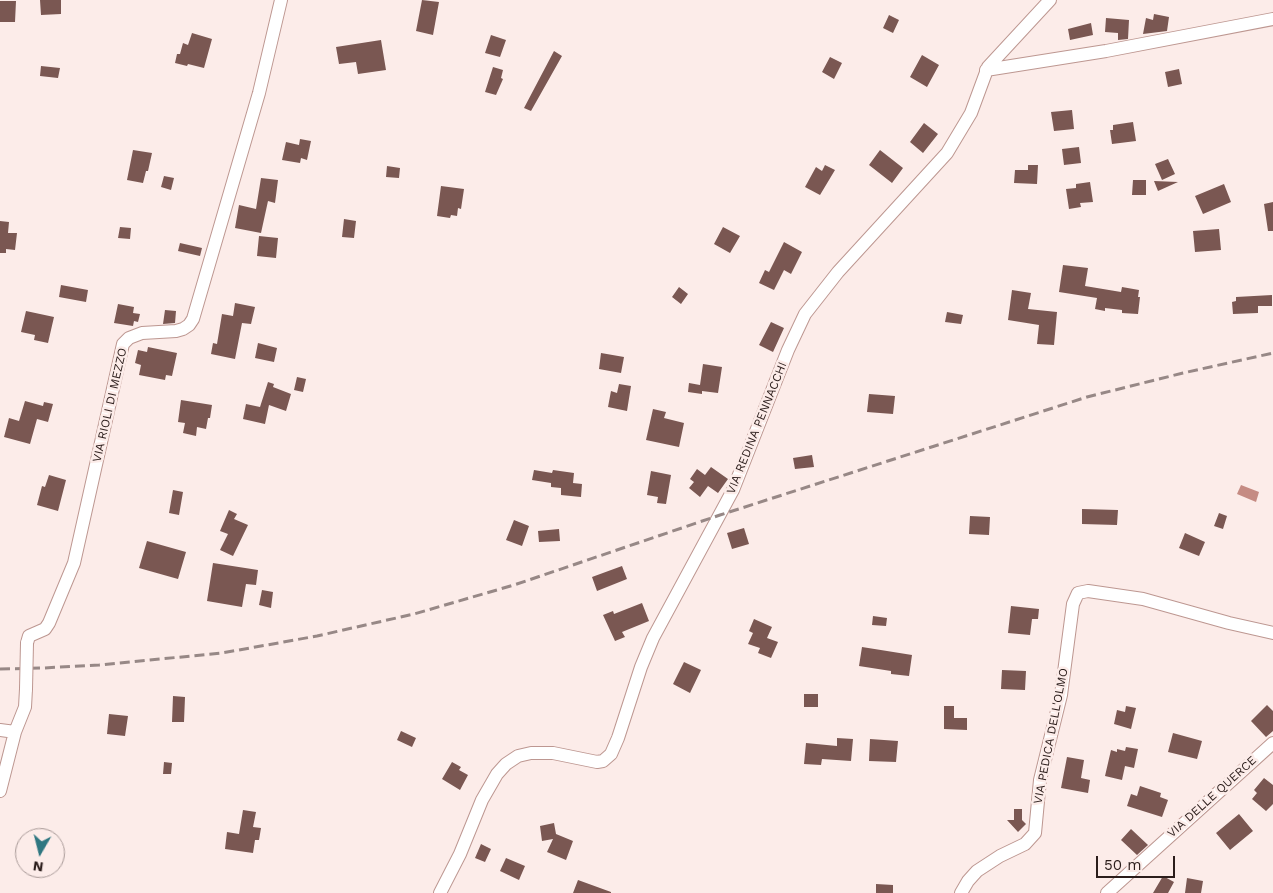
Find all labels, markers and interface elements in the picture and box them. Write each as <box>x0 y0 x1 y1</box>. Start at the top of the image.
street label: VIA RIOLI DI MEZZO <box>90 346 130 464</box>
street label: VIA REDINA PENNACCHI <box>724 360 790 496</box>
street label: VIA PEDICA DELL'OLMO <box>1031 667 1071 805</box>
street label: VIA DELLE QUERCE <box>1165 753 1259 841</box>
north arrow <box>15 828 65 878</box>
scale bar <box>1098 846 1177 878</box>
text: 50 m <box>1104 856 1141 874</box>
text: N <box>32 858 44 876</box>

